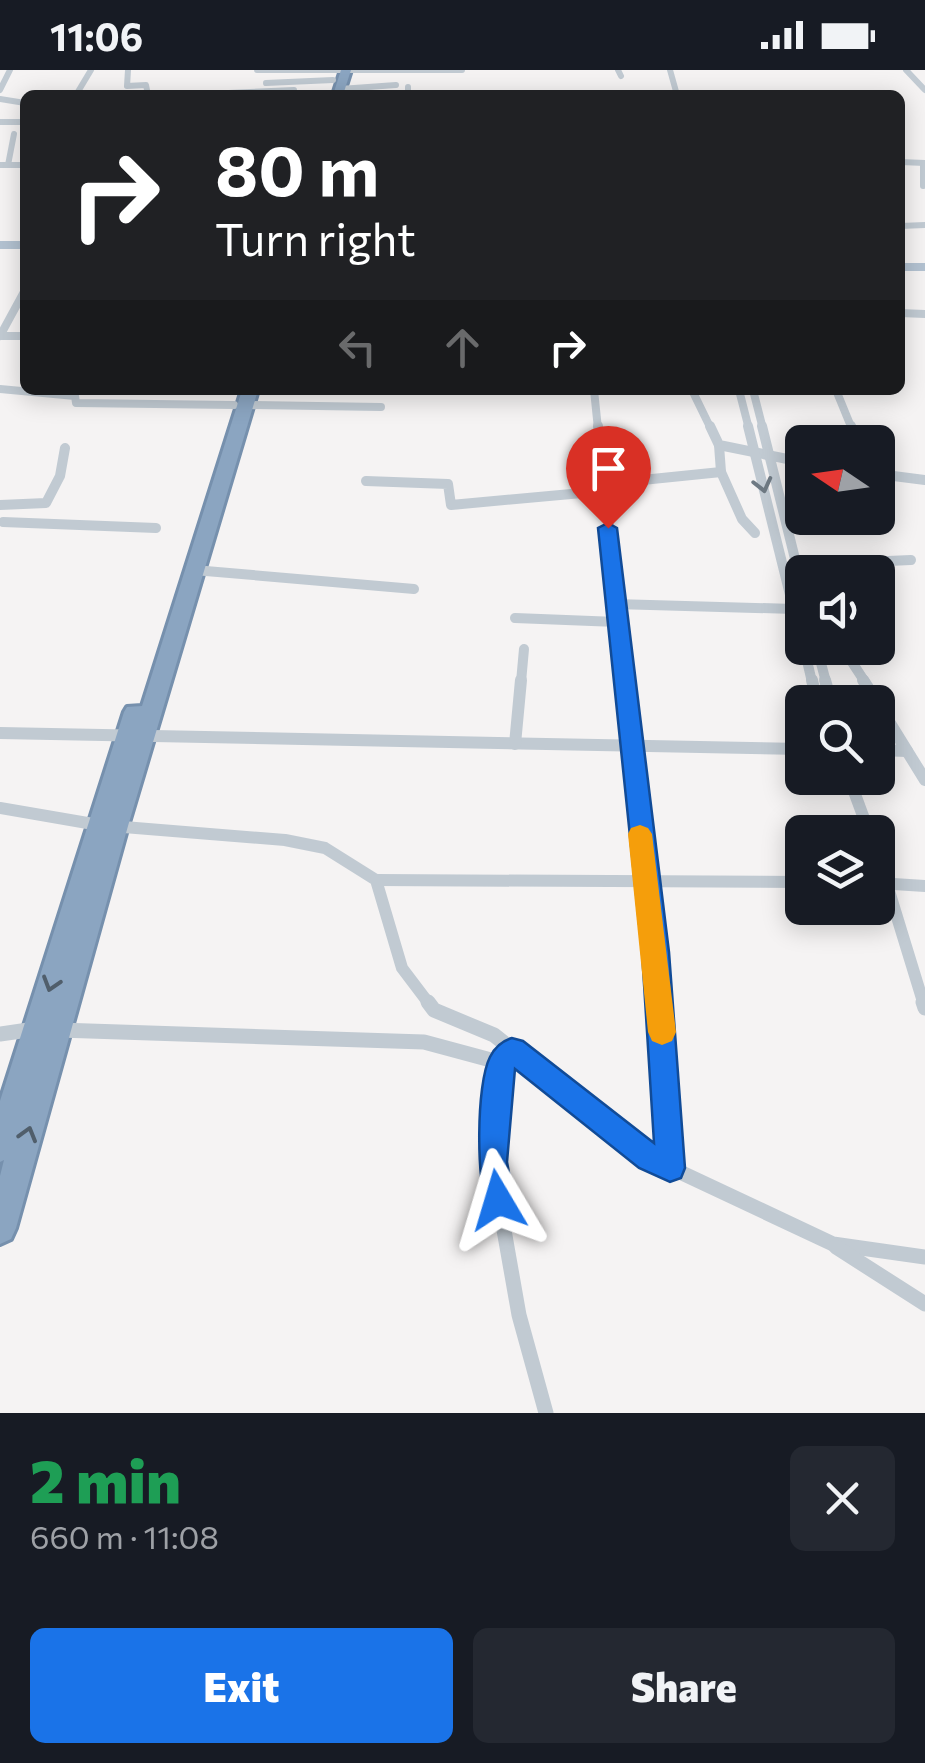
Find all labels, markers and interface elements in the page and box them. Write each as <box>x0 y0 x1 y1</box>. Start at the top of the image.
text: 11:06 <box>50 12 143 59</box>
text: 80 m <box>215 125 379 210</box>
icon: right <box>50 130 180 260</box>
text: Turn right <box>215 210 416 265</box>
icon: left <box>330 320 385 375</box>
icon: ahead <box>435 320 490 375</box>
icon: right <box>540 320 595 375</box>
north arrow <box>785 425 895 535</box>
map controls <box>785 425 895 925</box>
pin <box>566 426 651 529</box>
icon: arrive <box>581 441 636 496</box>
one-way arrow <box>751 476 772 493</box>
button: sound <box>785 555 895 665</box>
button: search <box>785 685 895 795</box>
button: layers <box>785 815 895 925</box>
one-way arrow <box>42 974 63 991</box>
one-way arrow <box>16 1126 37 1143</box>
position arrow <box>446 1148 550 1252</box>
text: 2 min <box>30 1442 181 1515</box>
button: close <box>790 1446 895 1551</box>
text: 660 m · 11:08 <box>30 1516 219 1556</box>
button: Exit <box>30 1628 453 1743</box>
button: Share <box>473 1628 895 1743</box>

